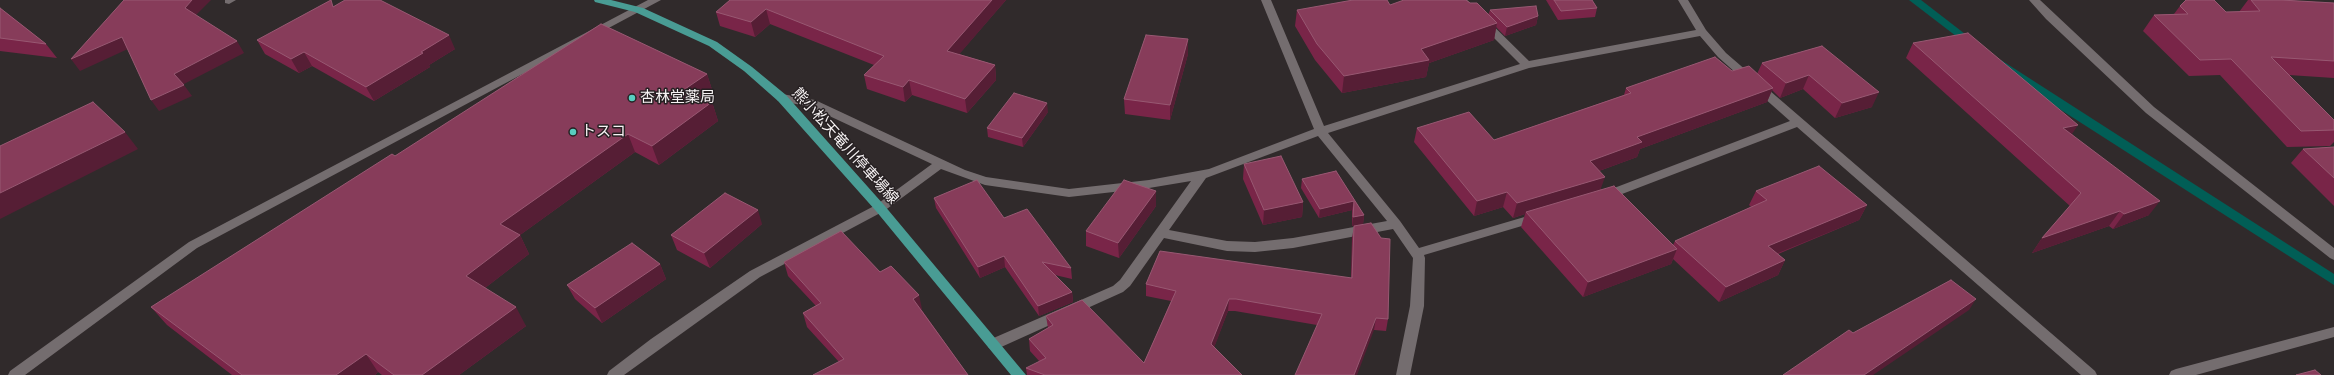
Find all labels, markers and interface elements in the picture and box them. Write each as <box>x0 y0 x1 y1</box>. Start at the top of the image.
street label: 熊小松天竜川停車場線 <box>788 84 902 208</box>
place label: 杏林堂薬局 <box>640 89 715 107</box>
marker: 杏林堂薬局 <box>627 93 637 103</box>
place label: トスコ <box>581 123 626 141</box>
marker: トスコ <box>568 127 578 137</box>

